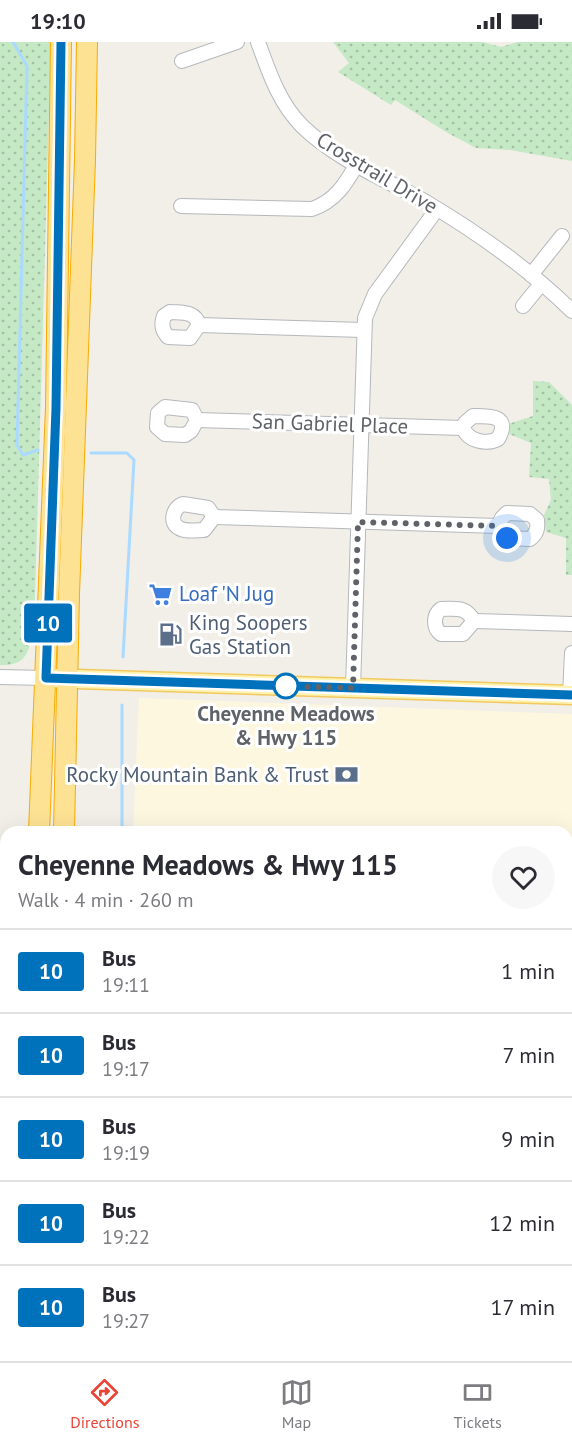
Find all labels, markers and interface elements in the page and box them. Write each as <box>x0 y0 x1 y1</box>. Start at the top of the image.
text: 19:10 <box>30 7 86 35</box>
street label: Crosstrail Drive <box>312 126 443 219</box>
street label: San Gabriel Place <box>251 407 409 440</box>
your location <box>492 523 522 553</box>
place label: Loaf 'N Jug <box>179 580 274 607</box>
supermarket icon: Loaf 'N Jug <box>148 581 174 607</box>
line badge: 10 <box>21 604 75 642</box>
place label: King Soopers Gas Station <box>189 609 307 660</box>
text: 10 <box>36 610 60 637</box>
fuel station icon: King Soopers Gas Station <box>158 622 184 648</box>
marker: Cheyenne Meadows & Hwy 115 <box>273 673 299 699</box>
place label: Cheyenne Meadows & Hwy 115 <box>197 700 375 751</box>
place label: Rocky Mountain Bank & Trust <box>66 761 329 788</box>
bank icon: Rocky Mountain Bank & Trust <box>334 762 360 788</box>
text: Cheyenne Meadows & Hwy 115 <box>18 846 398 883</box>
button: heart <box>492 846 555 909</box>
text: Walk · 4 min · 260 m <box>18 887 194 913</box>
text: Bus <box>102 944 136 972</box>
text: 1 min <box>501 957 555 985</box>
text: 10 <box>39 958 63 985</box>
text: 19:11 <box>102 972 150 998</box>
text: Bus <box>102 1028 136 1056</box>
text: 7 min <box>503 1041 555 1069</box>
text: 10 <box>39 1042 63 1069</box>
text: 19:17 <box>102 1056 150 1082</box>
text: Bus <box>102 1112 136 1140</box>
text: 9 min <box>501 1125 555 1153</box>
text: 10 <box>39 1126 63 1153</box>
text: 19:19 <box>102 1140 150 1166</box>
text: Bus <box>102 1196 136 1224</box>
text: 12 min <box>489 1209 555 1237</box>
text: 10 <box>39 1210 63 1237</box>
text: 19:22 <box>102 1224 150 1250</box>
text: Bus <box>102 1280 136 1308</box>
text: 17 min <box>491 1293 555 1321</box>
text: 10 <box>39 1294 63 1321</box>
text: 19:27 <box>102 1308 150 1334</box>
tab: Directions <box>70 1376 139 1432</box>
tab: Map <box>280 1376 313 1432</box>
tab: Tickets <box>454 1376 502 1432</box>

